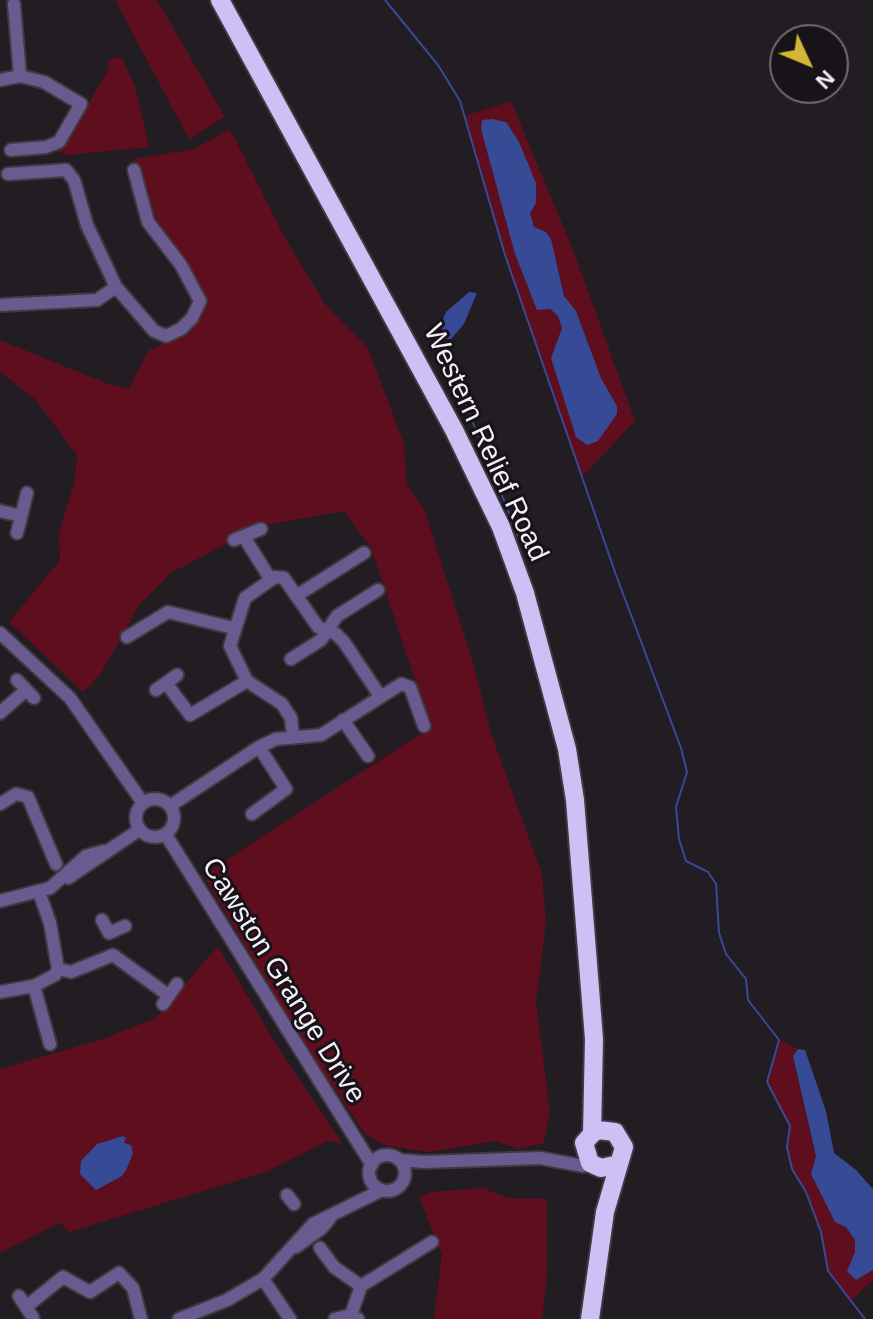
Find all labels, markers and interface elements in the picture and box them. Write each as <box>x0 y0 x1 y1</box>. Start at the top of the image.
north arrow <box>769 24 849 104</box>
text: N <box>811 65 840 94</box>
street label: Western Relief Road <box>415 319 555 567</box>
street label: Cawston Grange Drive <box>194 852 372 1110</box>

